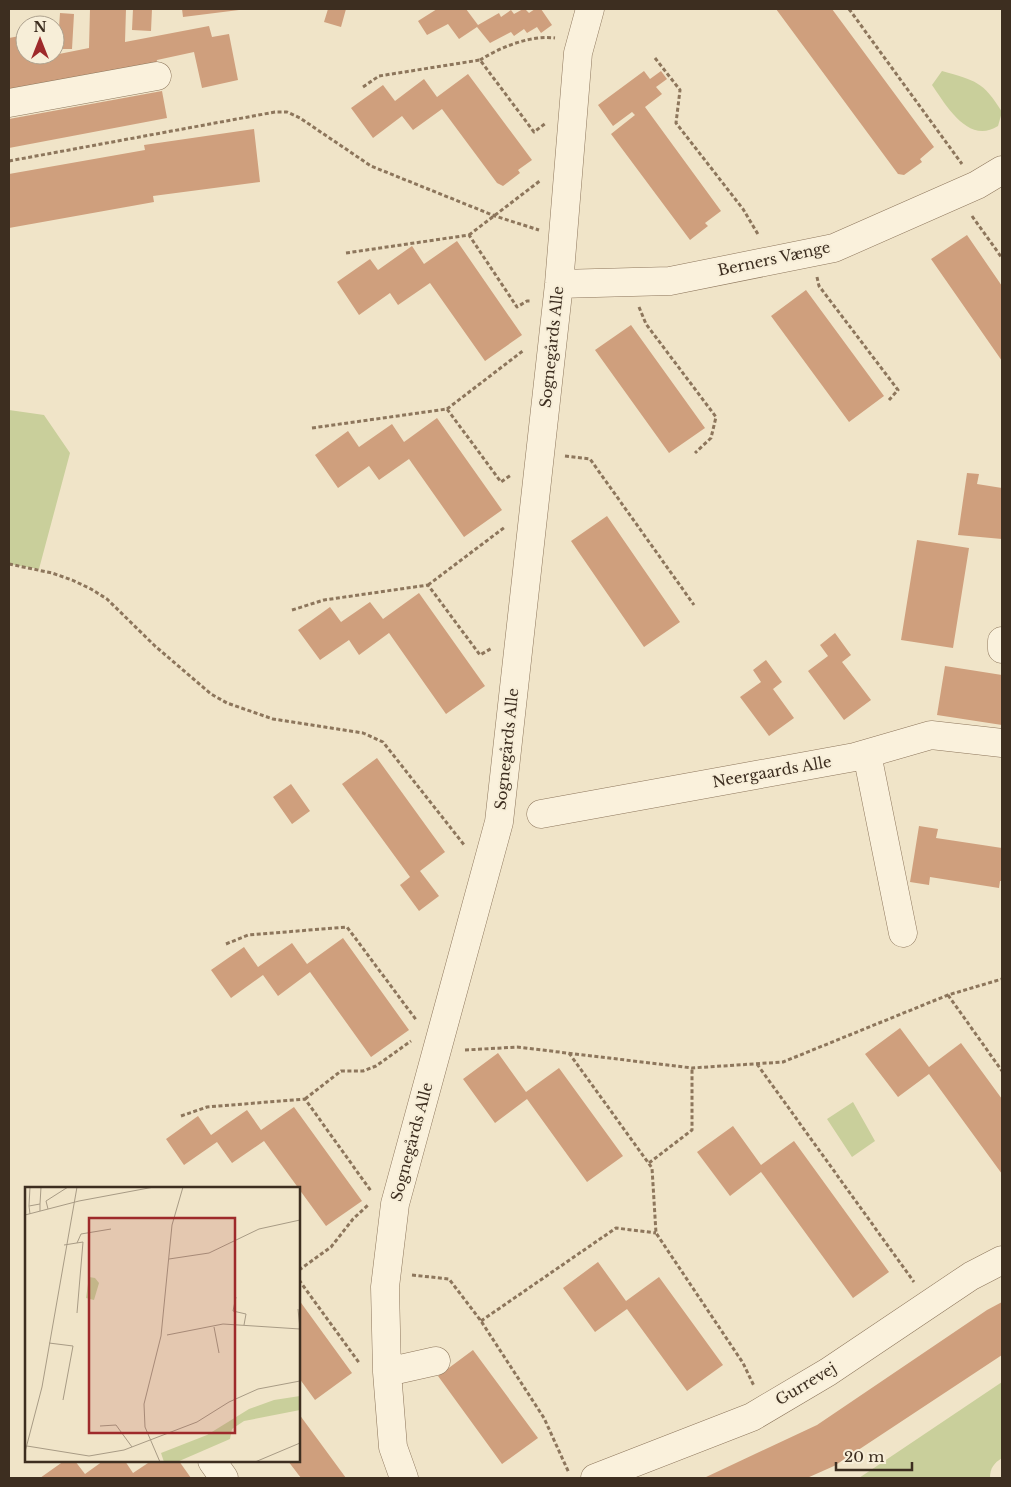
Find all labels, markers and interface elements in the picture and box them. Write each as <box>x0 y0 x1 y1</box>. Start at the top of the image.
north arrow <box>15 15 65 65</box>
text: N <box>33 18 47 36</box>
street label: Berners Vænge <box>716 237 832 280</box>
street label: Sognegårds Alle <box>536 285 567 409</box>
street label: Sognegårds Alle <box>491 687 522 811</box>
street label: Neergaards Alle <box>711 752 833 791</box>
street label: Sognegårds Alle <box>387 1080 437 1203</box>
inset map <box>25 1187 300 1462</box>
street label: Gurrevej <box>772 1358 840 1409</box>
scale bar <box>836 1440 912 1472</box>
text: 20 m <box>844 1447 884 1466</box>

